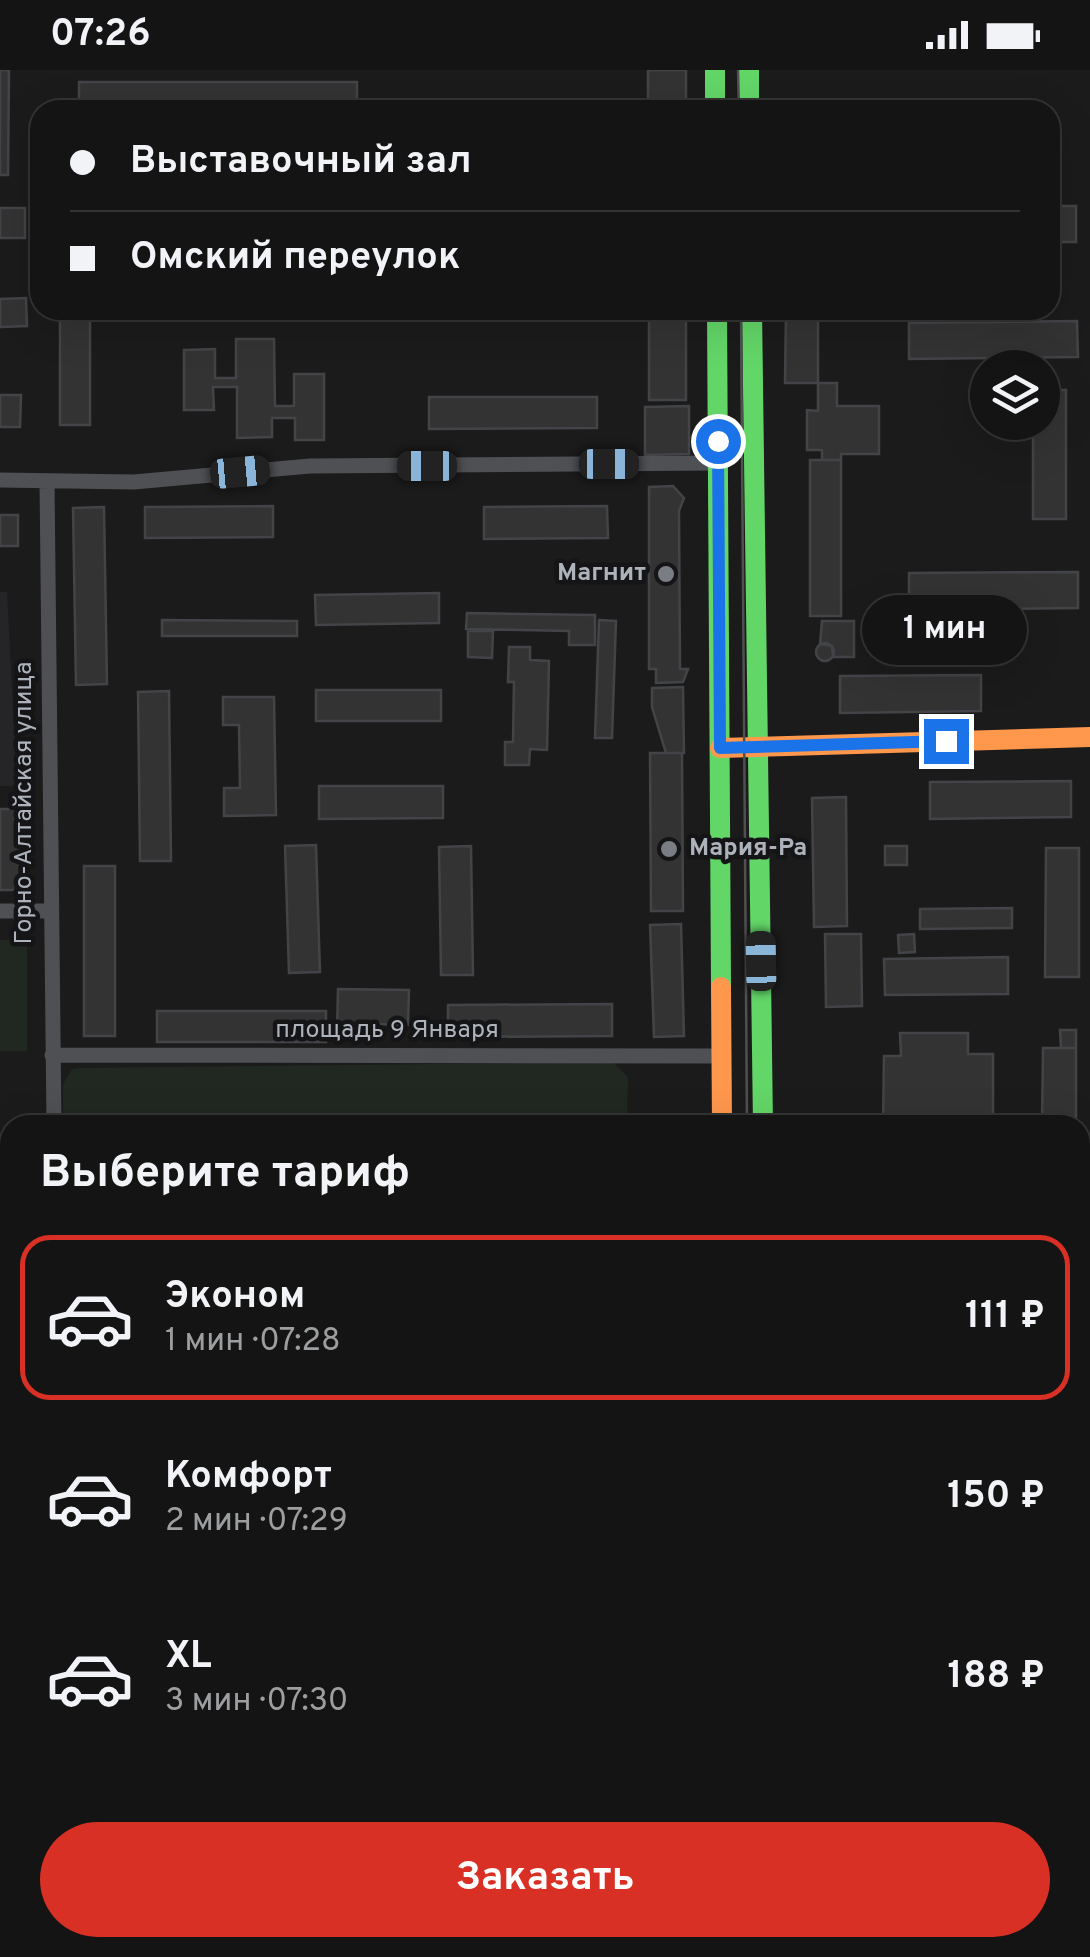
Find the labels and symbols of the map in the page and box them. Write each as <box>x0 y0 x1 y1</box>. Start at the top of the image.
route start <box>696 419 741 464</box>
car <box>579 449 639 479</box>
car <box>397 451 457 481</box>
car <box>209 454 271 490</box>
place label: Магнит <box>557 558 646 590</box>
marker: Магнит <box>655 563 677 585</box>
callout: 1 мин <box>864 596 1028 666</box>
street label: Горно-Алтайская улица <box>9 662 41 944</box>
route end <box>924 719 969 764</box>
place label: Мария-Ра <box>689 833 807 865</box>
marker: Мария-Ра <box>658 838 680 860</box>
car <box>745 931 777 991</box>
street label: площадь 9 Января <box>275 1015 499 1047</box>

